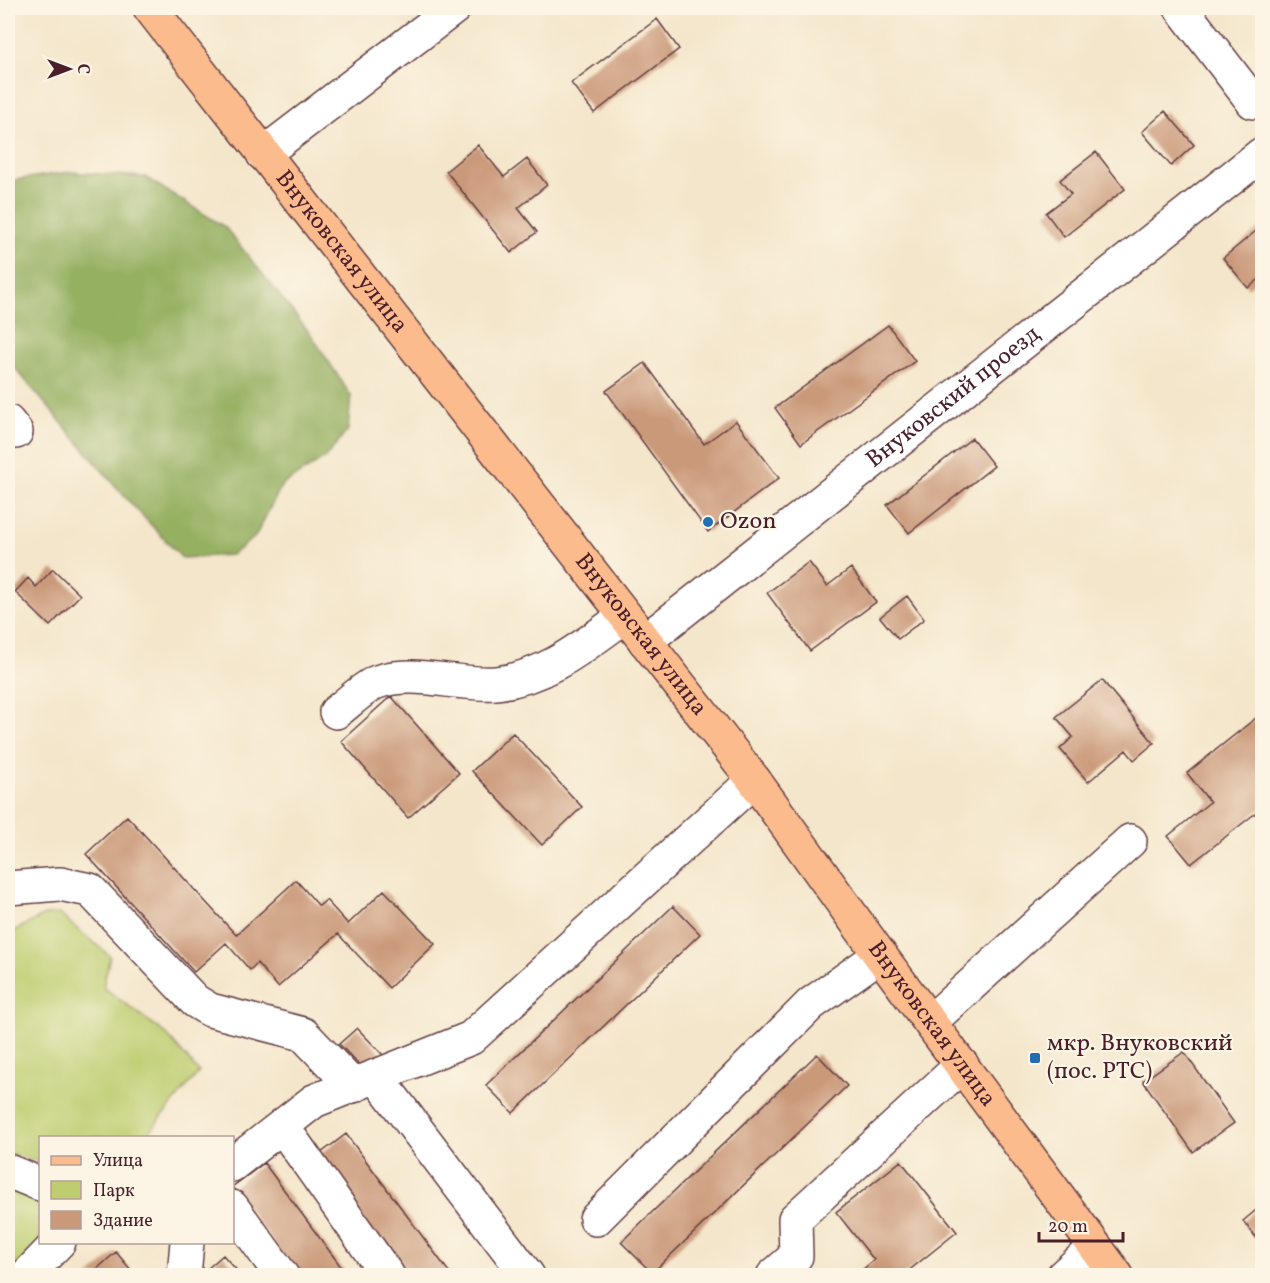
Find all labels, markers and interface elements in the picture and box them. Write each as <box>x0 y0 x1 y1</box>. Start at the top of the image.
north arrow <box>39 39 99 99</box>
text: С <box>71 64 93 74</box>
street label: Внуковская улица <box>266 163 416 341</box>
street label: Внуковский проезд <box>859 318 1048 477</box>
place label: Ozon <box>720 505 777 539</box>
marker: Ozon <box>701 515 715 529</box>
street label: Внуковская улица <box>566 546 715 724</box>
street label: Внуковская улица <box>859 934 1004 1114</box>
place label: мкр. Внуковский (пос. РТС) <box>1047 1027 1233 1089</box>
marker: мкр. Внуковский (пос. РТС) <box>1028 1051 1042 1065</box>
legend <box>39 1136 234 1244</box>
text: Улица <box>93 1149 143 1174</box>
text: Парк <box>93 1179 135 1204</box>
scale bar <box>1039 1205 1123 1243</box>
text: Здание <box>93 1209 153 1234</box>
text: 20 m <box>1048 1215 1088 1240</box>

